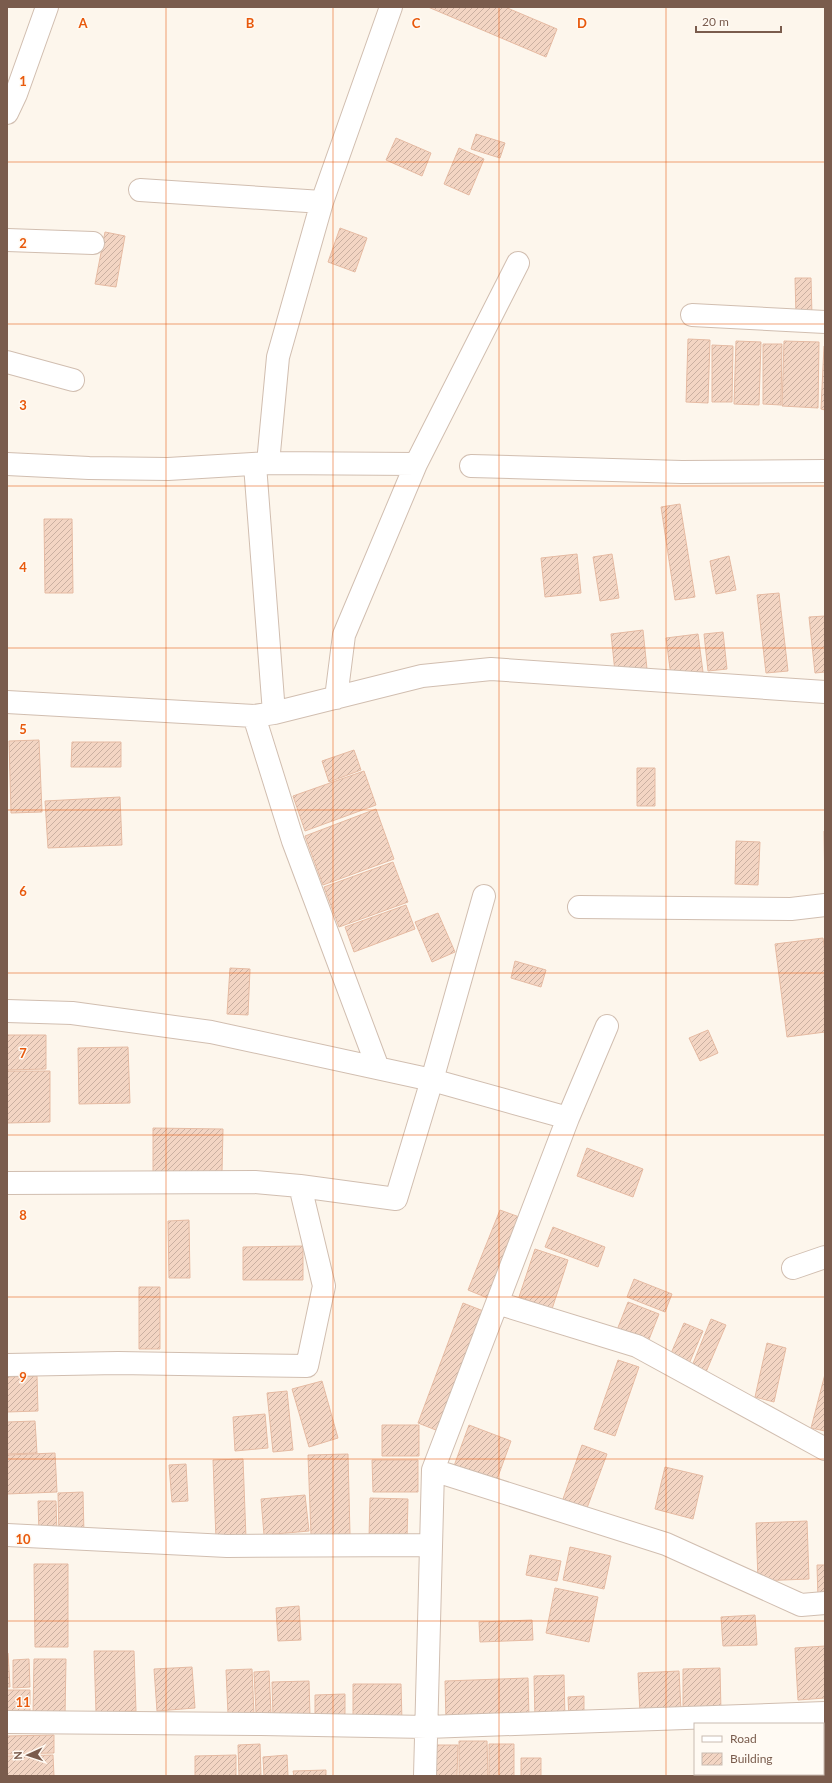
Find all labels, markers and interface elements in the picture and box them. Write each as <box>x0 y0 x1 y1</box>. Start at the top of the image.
scale bar <box>696 8 781 34</box>
text: 20 m <box>702 14 729 29</box>
text: A <box>77 15 88 31</box>
text: B <box>246 15 255 31</box>
text: C <box>412 15 421 31</box>
text: D <box>577 15 587 31</box>
text: 1 <box>19 73 27 89</box>
text: 2 <box>19 235 27 251</box>
text: 3 <box>19 397 27 413</box>
text: 4 <box>19 559 27 575</box>
text: 5 <box>19 721 27 737</box>
text: 6 <box>19 883 27 899</box>
text: 7 <box>19 1045 27 1061</box>
text: 8 <box>19 1207 27 1223</box>
text: 9 <box>19 1369 27 1385</box>
text: 10 <box>15 1531 31 1547</box>
text: 11 <box>15 1694 31 1710</box>
legend <box>694 1723 824 1775</box>
text: Road <box>730 1731 757 1746</box>
north arrow <box>8 1735 48 1775</box>
text: N <box>11 1751 24 1760</box>
text: Building <box>730 1751 773 1766</box>

